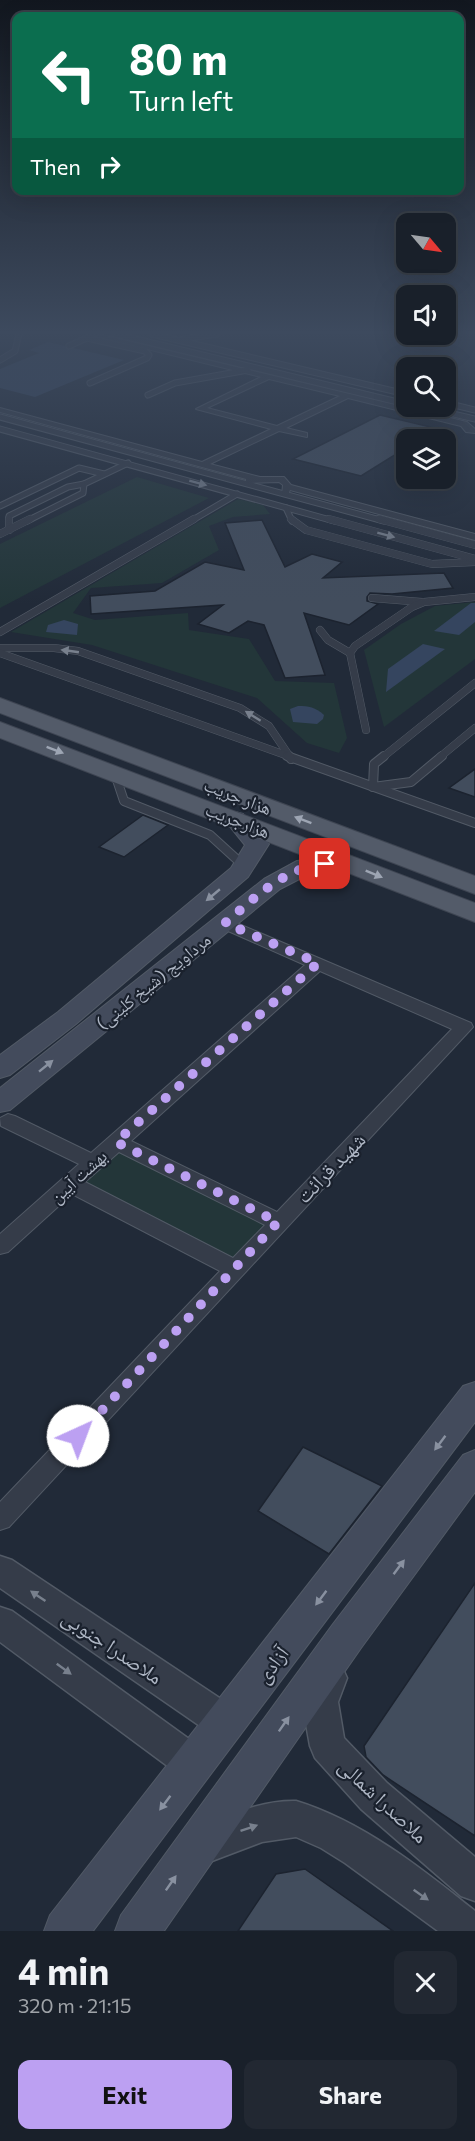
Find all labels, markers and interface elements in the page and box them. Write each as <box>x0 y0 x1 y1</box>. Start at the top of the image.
text: 80 m <box>129 32 228 84</box>
icon: left <box>30 36 108 114</box>
text: Turn left <box>129 84 233 117</box>
icon: right <box>93 150 126 183</box>
text: Then <box>30 153 81 180</box>
north arrow <box>396 213 456 273</box>
map controls <box>396 213 456 489</box>
button: sound <box>396 285 456 345</box>
button: search <box>396 357 456 417</box>
button: layers <box>396 429 456 489</box>
one-way arrow <box>189 479 207 488</box>
one-way arrow <box>377 530 395 540</box>
one-way arrow <box>60 646 79 655</box>
one-way arrow <box>245 711 261 722</box>
one-way arrow <box>46 746 64 756</box>
street label: هزار جریب <box>201 773 275 819</box>
street label: هزارجریب <box>202 798 273 843</box>
one-way arrow <box>293 815 311 825</box>
pin <box>299 838 350 889</box>
icon: arrive <box>308 847 341 880</box>
one-way arrow <box>365 869 383 879</box>
one-way arrow <box>206 888 221 901</box>
street label: مرداویج (شیخ کلینی) <box>91 928 216 1035</box>
one-way arrow <box>38 1061 53 1073</box>
street label: شهید قرائت <box>290 1126 370 1208</box>
street label: بهشت آیین <box>45 1145 112 1208</box>
position arrow <box>46 1404 110 1468</box>
one-way arrow <box>434 1435 446 1450</box>
one-way arrow <box>392 1559 404 1574</box>
one-way arrow <box>316 1590 328 1605</box>
one-way arrow <box>30 1591 46 1602</box>
street label: ملاصدرا جنوبی <box>57 1603 168 1690</box>
street label: آزادی <box>249 1640 294 1688</box>
one-way arrow <box>55 1663 71 1675</box>
one-way arrow <box>278 1717 290 1733</box>
street label: ملاصدرا شمالی <box>333 1752 434 1849</box>
one-way arrow <box>159 1795 171 1811</box>
one-way arrow <box>240 1823 258 1832</box>
one-way arrow <box>165 1876 177 1892</box>
one-way arrow <box>413 1888 428 1900</box>
text: 4 min <box>18 1948 109 1992</box>
button: close <box>394 1951 457 2014</box>
text: 320 m · 21:15 <box>18 1993 132 2017</box>
button: Exit <box>18 2060 232 2129</box>
button: Share <box>244 2060 457 2129</box>

